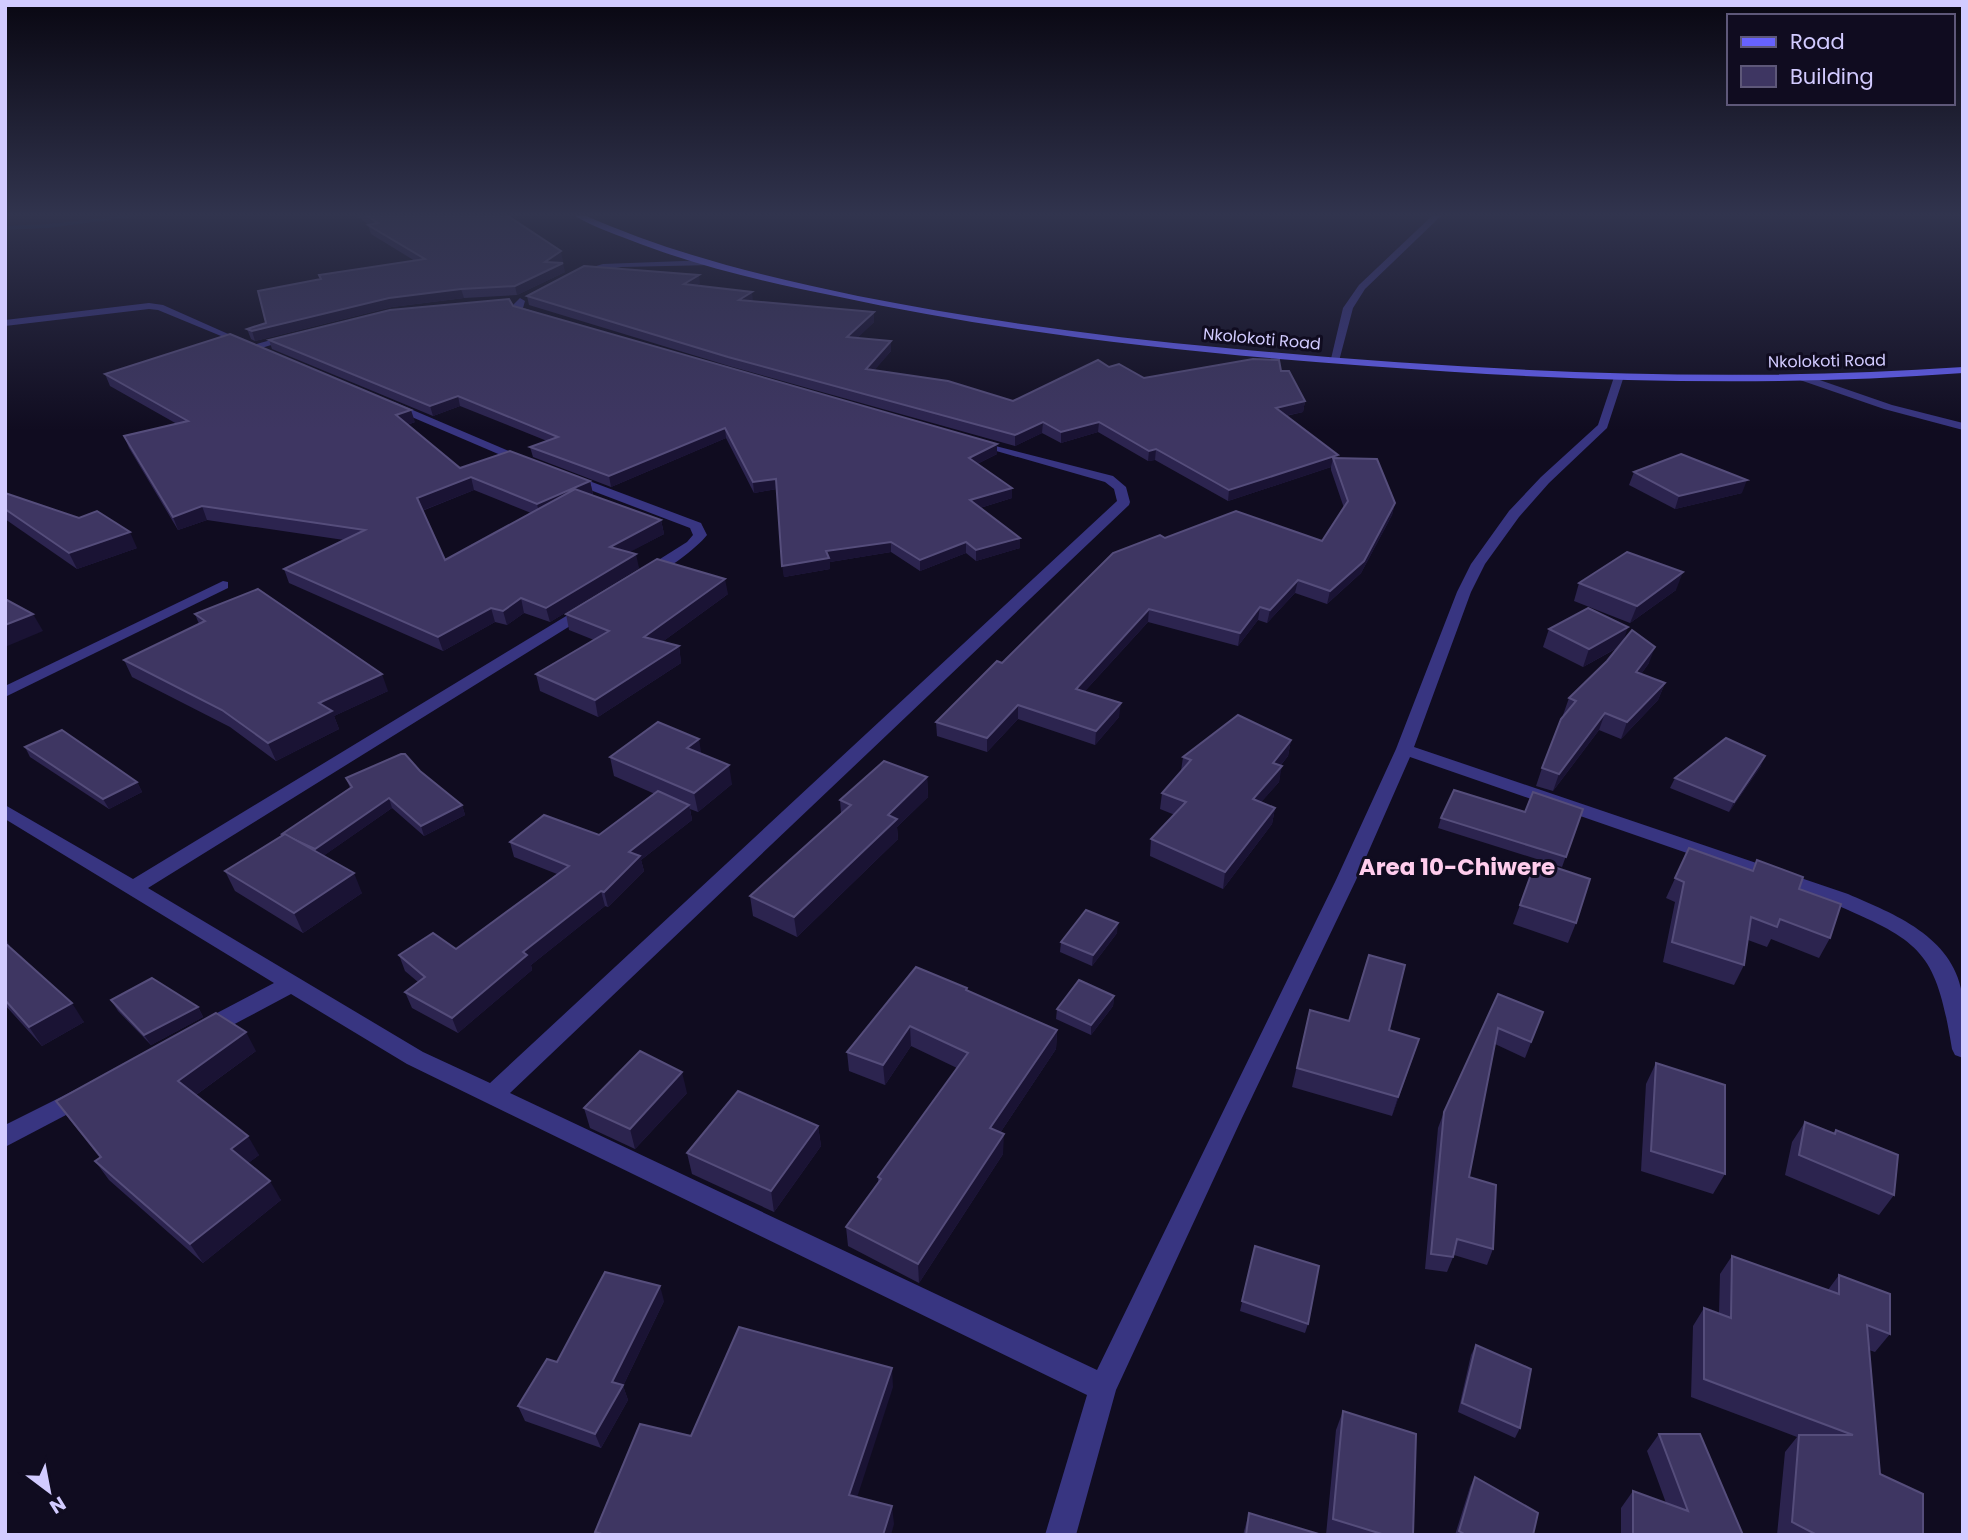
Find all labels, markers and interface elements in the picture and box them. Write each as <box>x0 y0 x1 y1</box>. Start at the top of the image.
legend <box>1727 14 1954 105</box>
text: Road <box>1790 27 1845 56</box>
text: Building <box>1790 62 1874 91</box>
street label: Nkolokoti Road <box>1202 322 1322 356</box>
street label: Nkolokoti Road <box>1768 348 1886 374</box>
district label: Area 10-Chiwere <box>1359 851 1555 883</box>
north arrow <box>14 1456 84 1526</box>
text: N <box>45 1490 71 1520</box>

